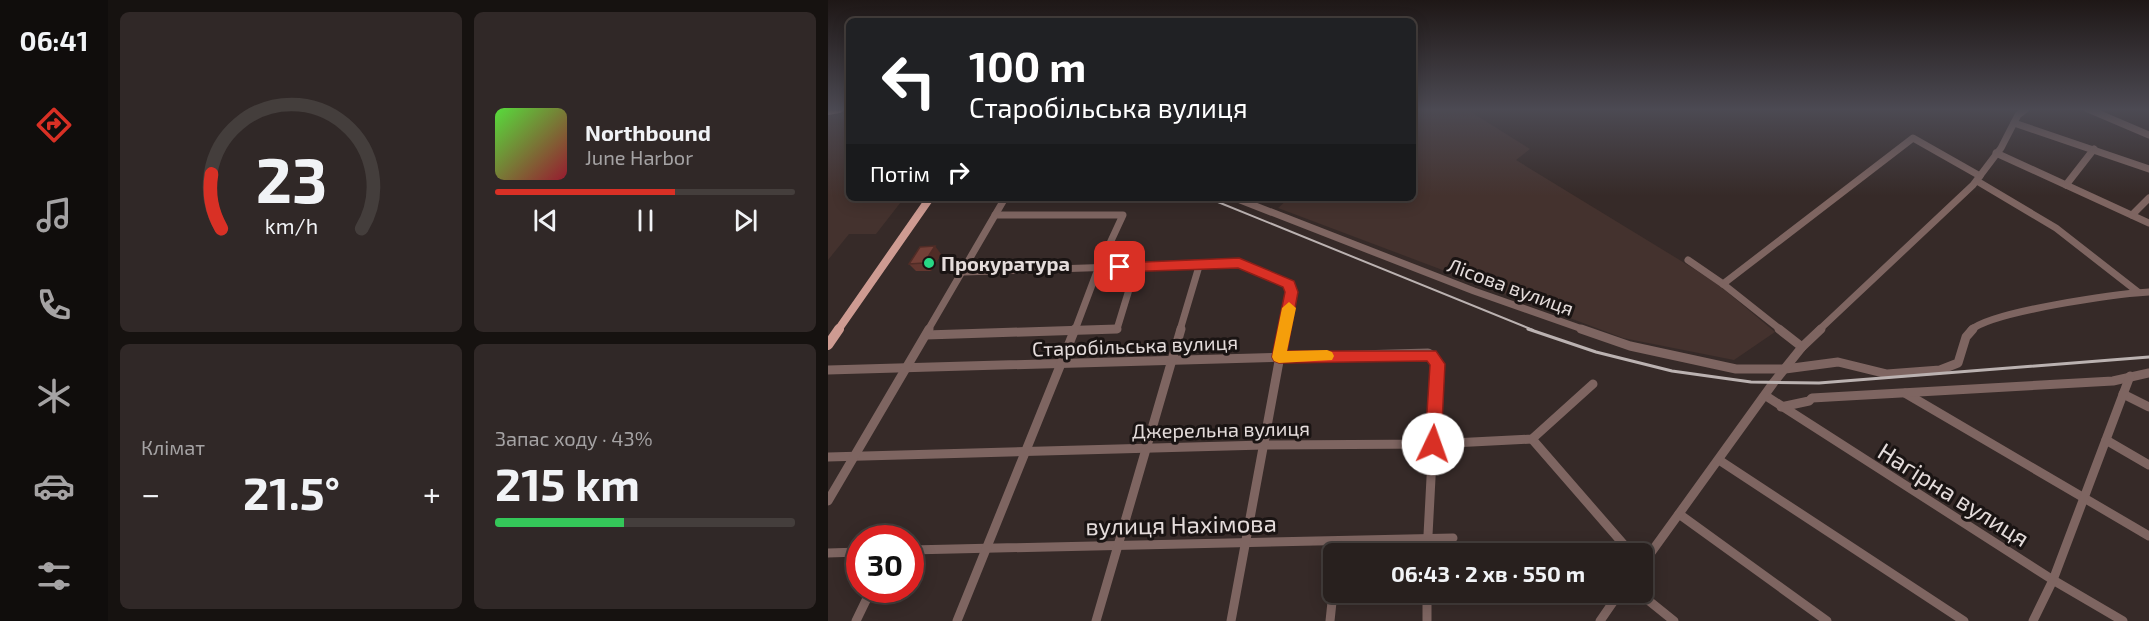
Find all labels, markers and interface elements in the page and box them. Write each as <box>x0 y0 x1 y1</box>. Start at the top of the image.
text: 06:41 <box>20 24 88 56</box>
text: 100 m <box>969 40 1086 90</box>
icon: left <box>870 42 948 120</box>
text: Старобільська вулиця <box>969 91 1248 123</box>
icon: directions <box>33 104 75 146</box>
text: Northbound <box>585 119 711 145</box>
text: 23 <box>255 141 327 216</box>
text: June Harbor <box>585 145 693 169</box>
icon: right <box>942 156 975 189</box>
text: Потім <box>870 160 930 186</box>
icon: music <box>33 194 75 236</box>
icon: previous <box>529 204 562 237</box>
icon: pause <box>629 204 662 237</box>
icon: next <box>729 204 762 237</box>
text: km/h <box>264 214 318 239</box>
pin <box>1094 241 1145 292</box>
icon: arrive <box>1103 250 1136 283</box>
place label: Прокуратура <box>941 251 1070 275</box>
street label: Лісова вулиця <box>1444 252 1577 321</box>
marker: Прокуратура <box>922 256 936 270</box>
icon: phone <box>33 284 75 326</box>
street label: Старобільська вулиця <box>1031 329 1239 362</box>
icon: climate <box>33 375 75 417</box>
position arrow <box>1401 412 1465 476</box>
street label: Джерельна вулиця <box>1132 415 1310 444</box>
text: Запас ходу · 43% <box>495 426 653 450</box>
text: Клімат <box>141 435 205 459</box>
street label: Нагірна вулиця <box>1872 436 2035 553</box>
text: 215 km <box>495 456 640 510</box>
icon: car <box>33 465 75 507</box>
text: 21.5° <box>243 465 340 519</box>
text: − <box>141 473 160 513</box>
text: + <box>423 473 441 513</box>
street label: вулиця Нахімова <box>1085 508 1277 541</box>
speed limit sign: 30 <box>846 525 924 603</box>
icon: filters <box>33 555 75 597</box>
text: 06:43 · 2 хв · 550 m <box>1391 560 1585 586</box>

